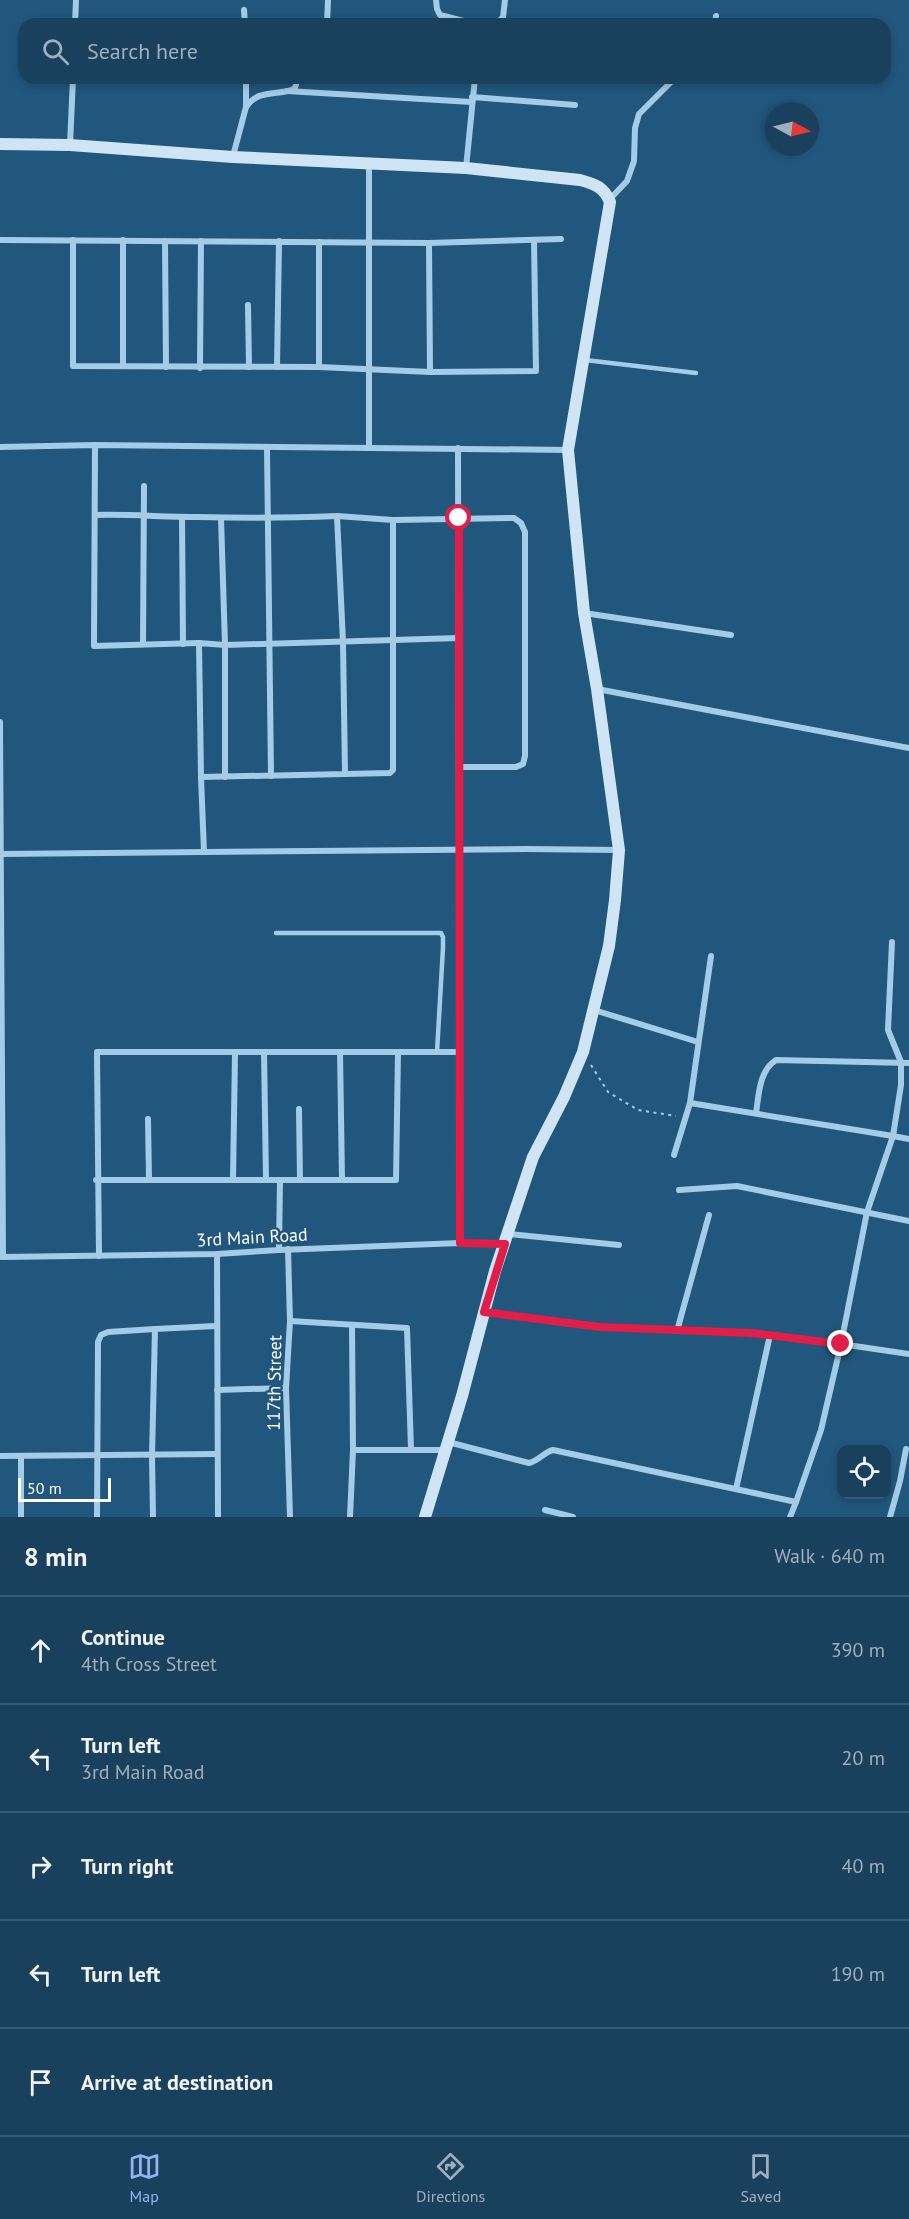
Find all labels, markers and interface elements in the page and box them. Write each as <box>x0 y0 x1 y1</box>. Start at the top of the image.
search box <box>18 18 891 84</box>
icon: search <box>39 35 72 68</box>
text: Search here <box>87 37 198 65</box>
north arrow <box>765 102 819 156</box>
route start <box>445 504 471 530</box>
street label: 3rd Main Road <box>196 1223 308 1251</box>
route end <box>827 1330 853 1356</box>
street label: 117th Street <box>262 1335 286 1431</box>
map controls <box>837 1445 891 1499</box>
button: locate <box>837 1445 891 1499</box>
scale bar <box>18 1475 111 1502</box>
text: 50 m <box>27 1478 62 1498</box>
text: 8 min <box>24 1540 87 1573</box>
text: Walk · 640 m <box>774 1543 885 1569</box>
text: Continue <box>81 1623 165 1651</box>
icon: ahead <box>24 1634 57 1667</box>
text: 390 m <box>831 1637 885 1663</box>
text: 4th Cross Street <box>81 1651 217 1677</box>
text: Turn left <box>81 1731 161 1759</box>
icon: left <box>24 1742 57 1775</box>
text: 20 m <box>842 1745 885 1771</box>
text: 3rd Main Road <box>81 1759 205 1785</box>
icon: right <box>24 1850 57 1883</box>
text: Turn right <box>81 1852 173 1880</box>
text: 40 m <box>842 1853 885 1879</box>
icon: left <box>24 1958 57 1991</box>
text: Turn left <box>81 1960 161 1988</box>
text: 190 m <box>831 1961 885 1987</box>
icon: arrive <box>24 2066 57 2099</box>
text: Arrive at destination <box>81 2068 273 2096</box>
tab: Map <box>128 2150 161 2206</box>
tab: Directions <box>416 2150 485 2206</box>
tab: Saved <box>741 2150 781 2206</box>

